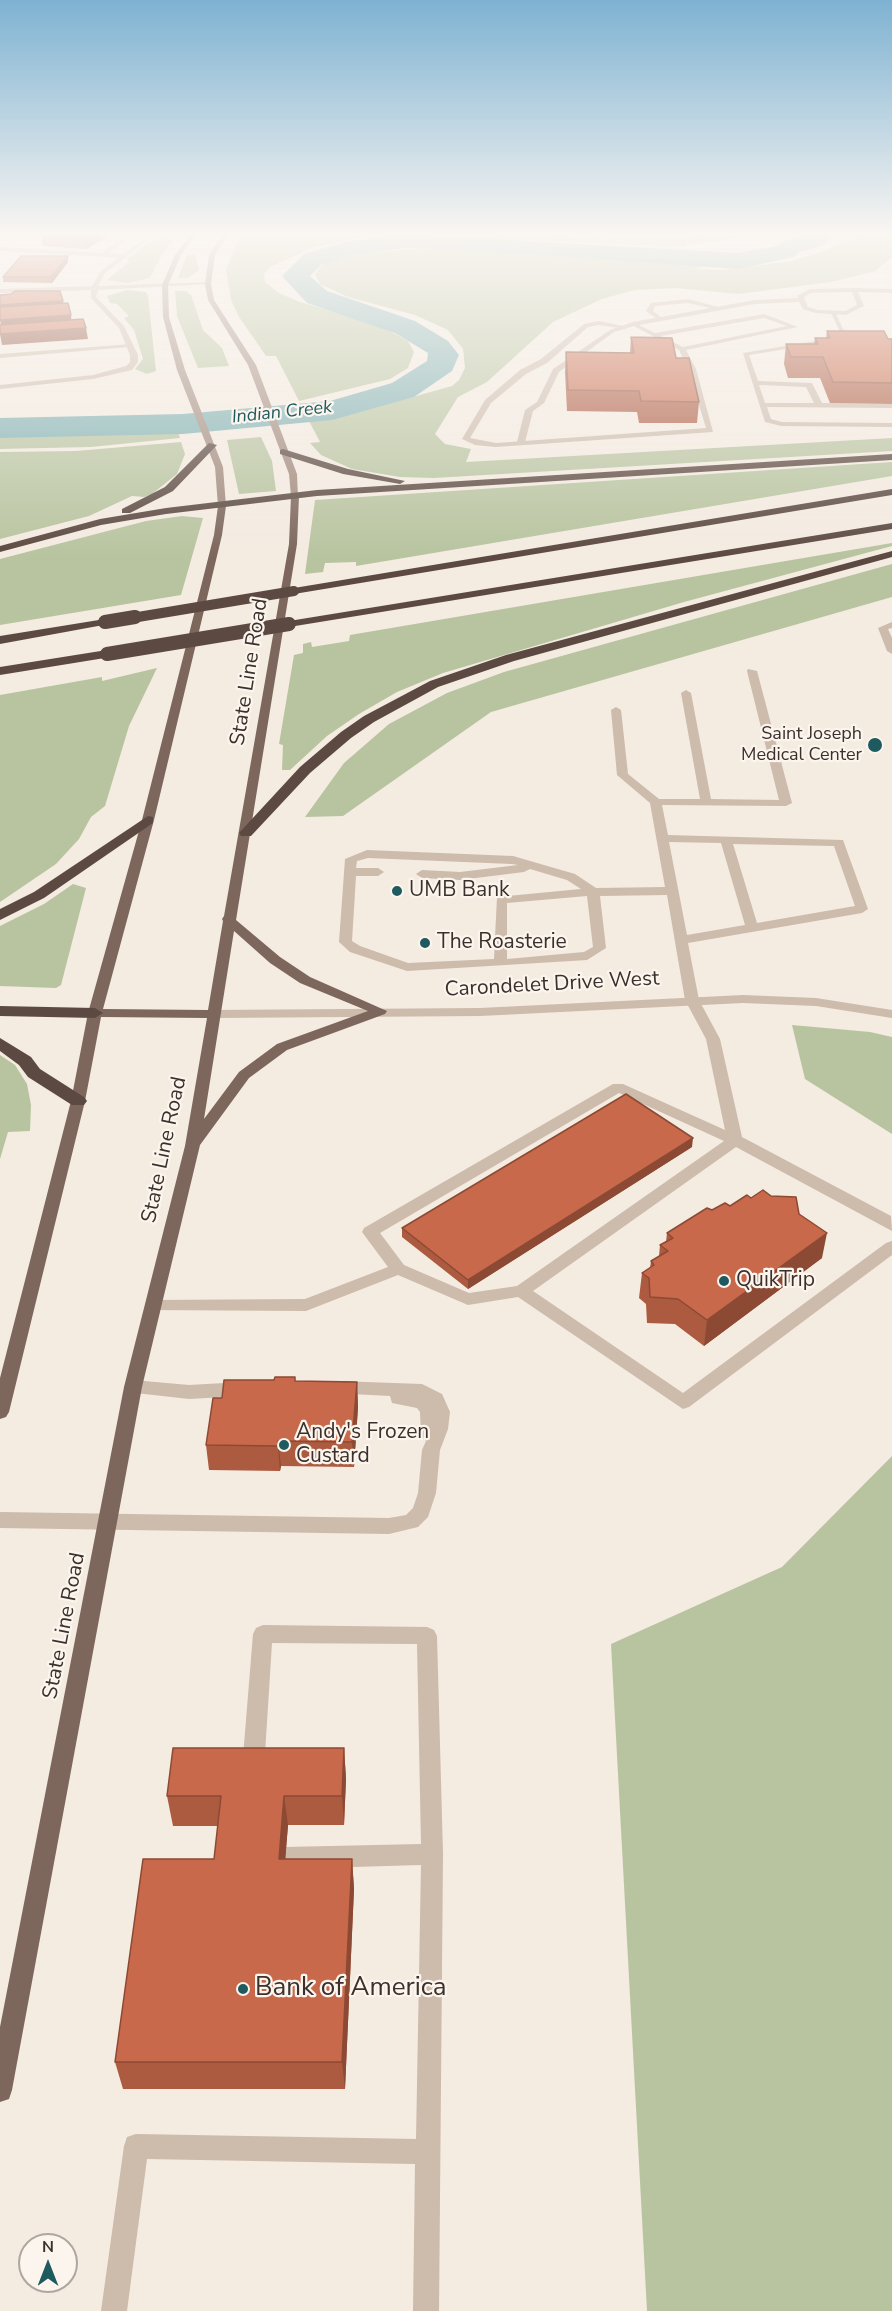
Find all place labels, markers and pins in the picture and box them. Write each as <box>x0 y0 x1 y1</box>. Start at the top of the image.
place label: Saint Joseph Medical Center <box>741 724 862 766</box>
marker: Saint Joseph Medical Center <box>866 736 884 754</box>
place label: UMB Bank <box>409 878 510 904</box>
marker: UMB Bank <box>390 884 404 898</box>
place label: The Roasterie <box>437 930 567 956</box>
marker: The Roasterie <box>418 936 432 950</box>
place label: QuikTrip <box>736 1268 815 1294</box>
marker: QuikTrip <box>717 1274 731 1288</box>
place label: Andy's Frozen Custard <box>296 1420 429 1470</box>
marker: Andy's Frozen Custard <box>277 1438 291 1452</box>
place label: Bank of America <box>255 1973 447 2005</box>
marker: Bank of America <box>236 1982 250 1996</box>

